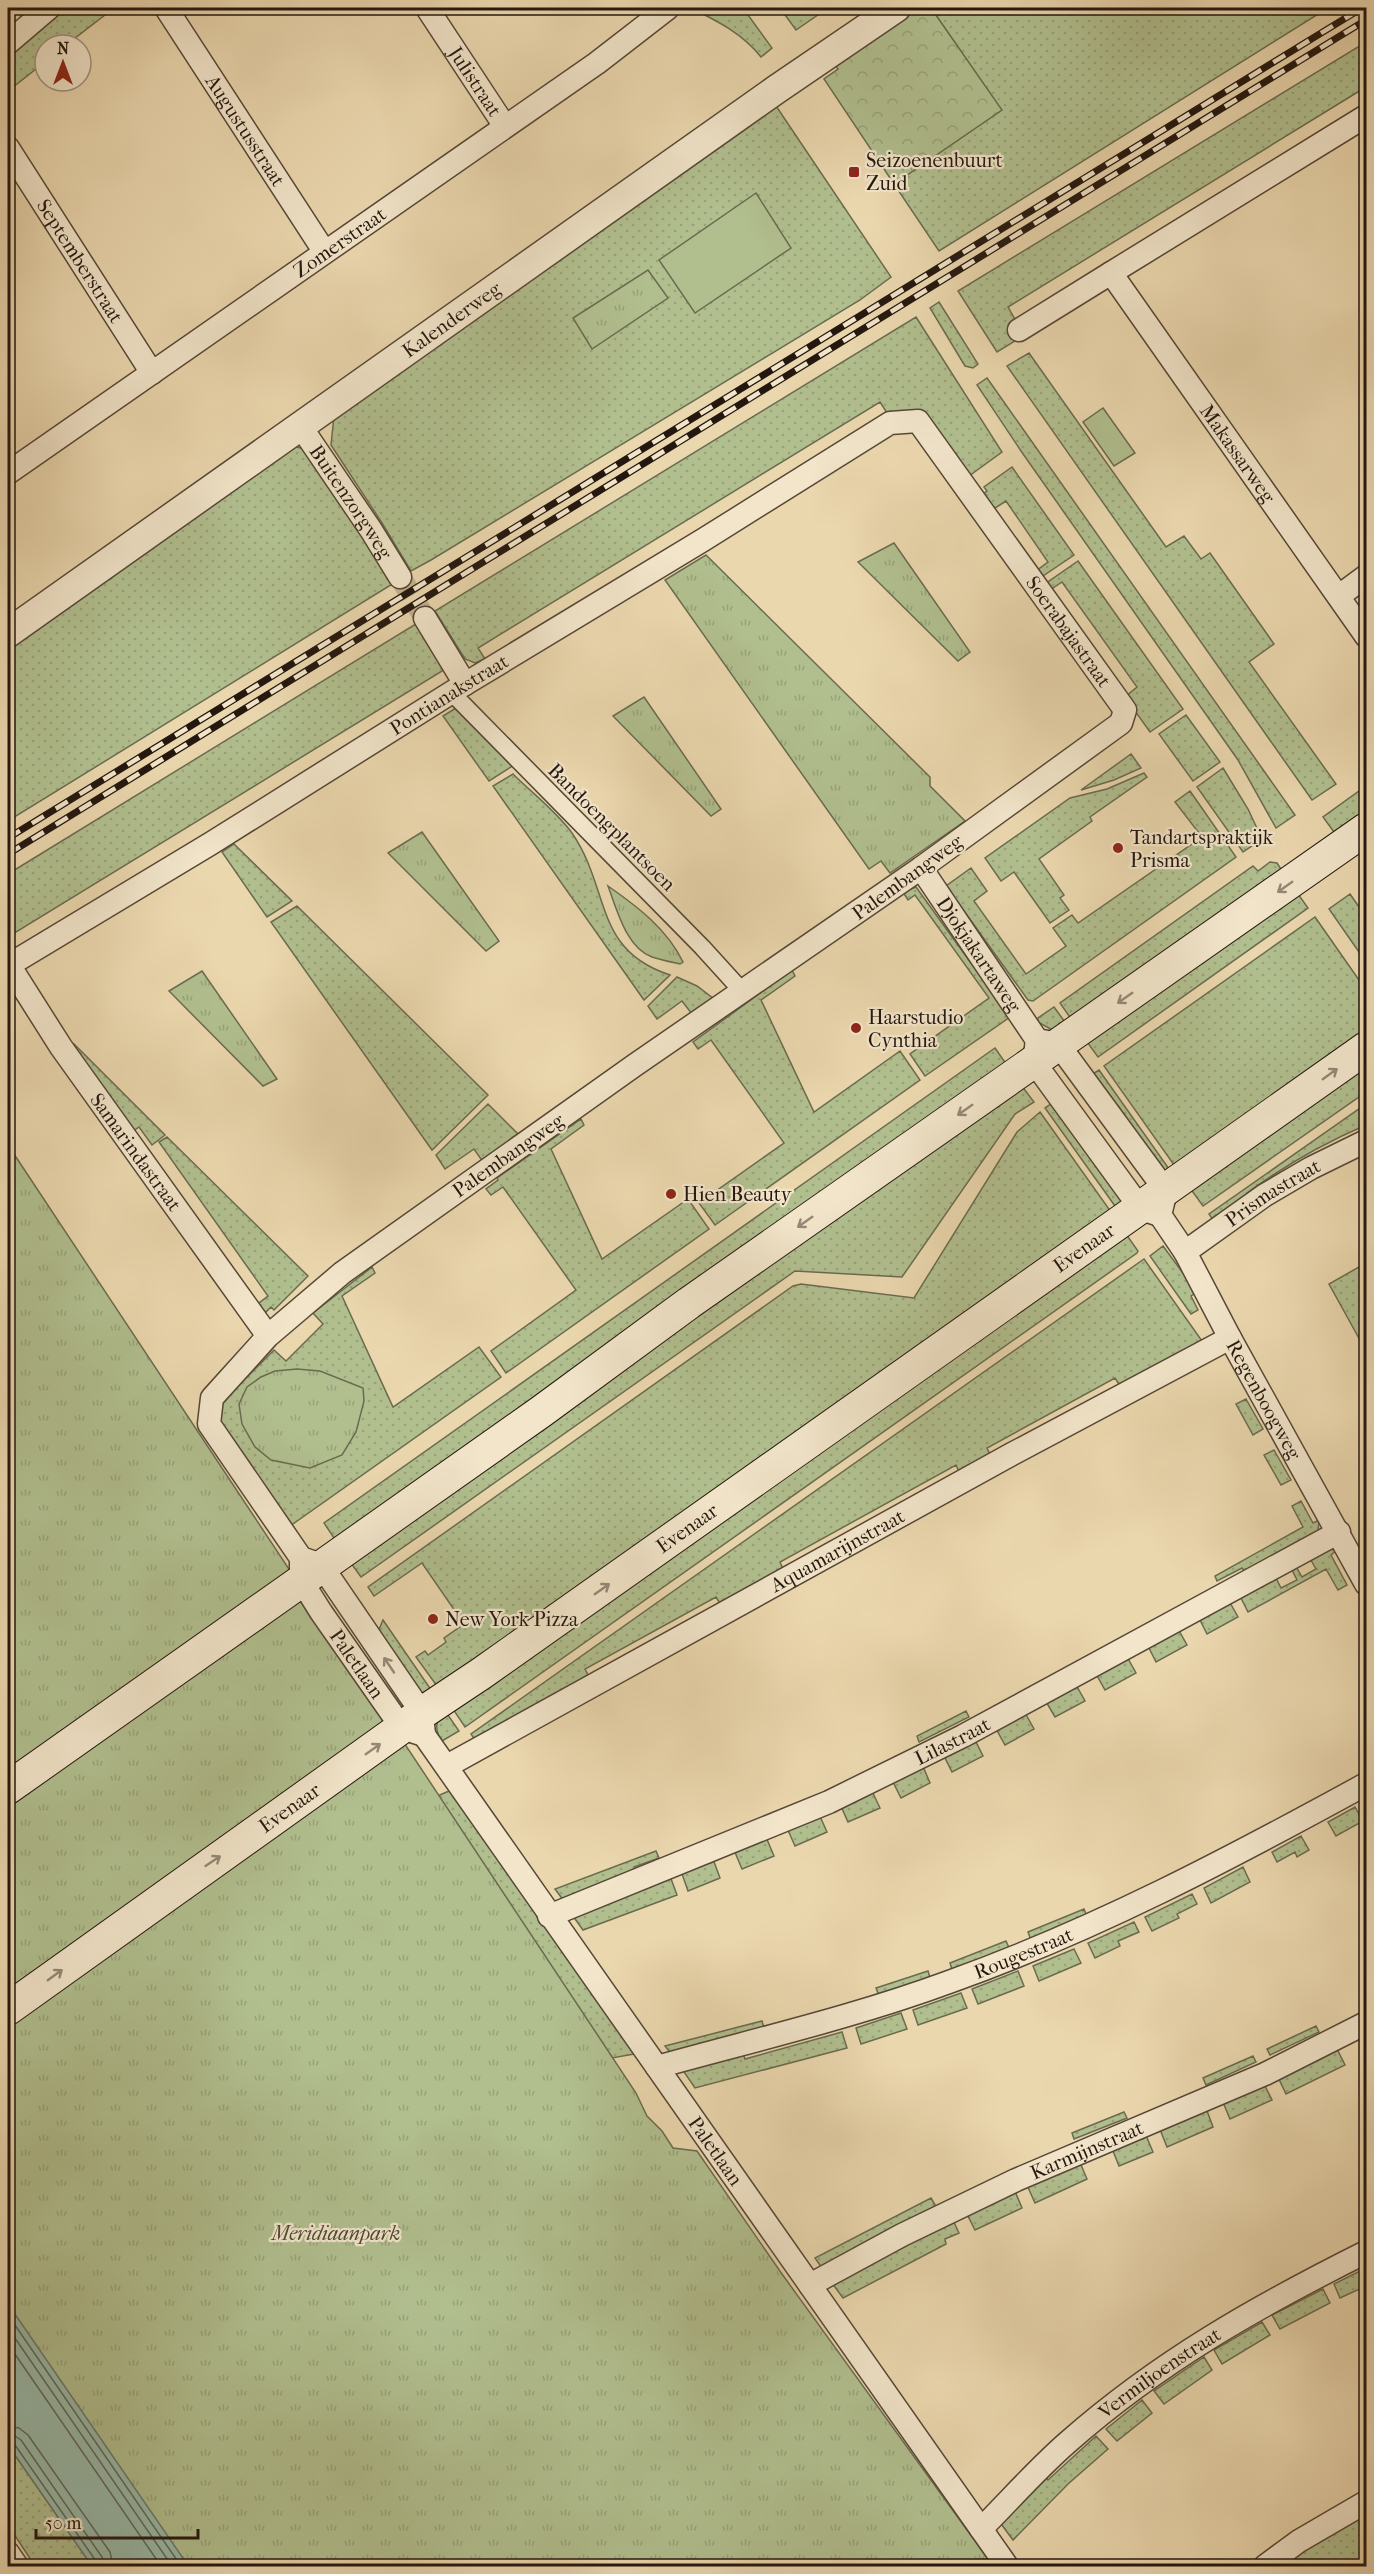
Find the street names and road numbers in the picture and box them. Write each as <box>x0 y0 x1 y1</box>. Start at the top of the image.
street label: Julistraat <box>443 41 506 121</box>
street label: Augustusstraat <box>200 70 290 191</box>
street label: Septemberstraat <box>32 195 128 327</box>
street label: Zomerstraat <box>289 203 390 283</box>
street label: Kalenderweg <box>398 277 506 363</box>
street label: Makassarweg <box>1195 400 1280 508</box>
street label: Buitenzorgweg <box>304 441 397 563</box>
street label: Soerabajastraat <box>1021 572 1116 692</box>
street label: Pontianakstraat <box>386 650 513 740</box>
street label: Bandoengplantsoen <box>543 759 680 896</box>
street label: Palembangweg <box>848 830 967 925</box>
street label: Djokjakartaweg <box>932 892 1026 1017</box>
street label: Samarindastraat <box>85 1089 186 1216</box>
street label: Palembangweg <box>448 1108 569 1202</box>
street label: Prismastraat <box>1221 1154 1324 1232</box>
street label: Evenaar <box>1049 1218 1120 1278</box>
street label: Regenboogweg <box>1221 1336 1306 1464</box>
street label: Evenaar <box>652 1499 723 1558</box>
street label: Aquamarijnstraat <box>766 1505 909 1598</box>
street label: Paletlaan <box>325 1625 389 1703</box>
street label: Lilastraat <box>911 1712 994 1770</box>
street label: Evenaar <box>255 1778 325 1838</box>
street label: Rougestraat <box>971 1923 1077 1984</box>
street label: Paletlaan <box>683 2112 748 2190</box>
street label: Karmijnstraat <box>1027 2116 1147 2185</box>
street label: Vermiljoenstraat <box>1093 2323 1225 2424</box>

